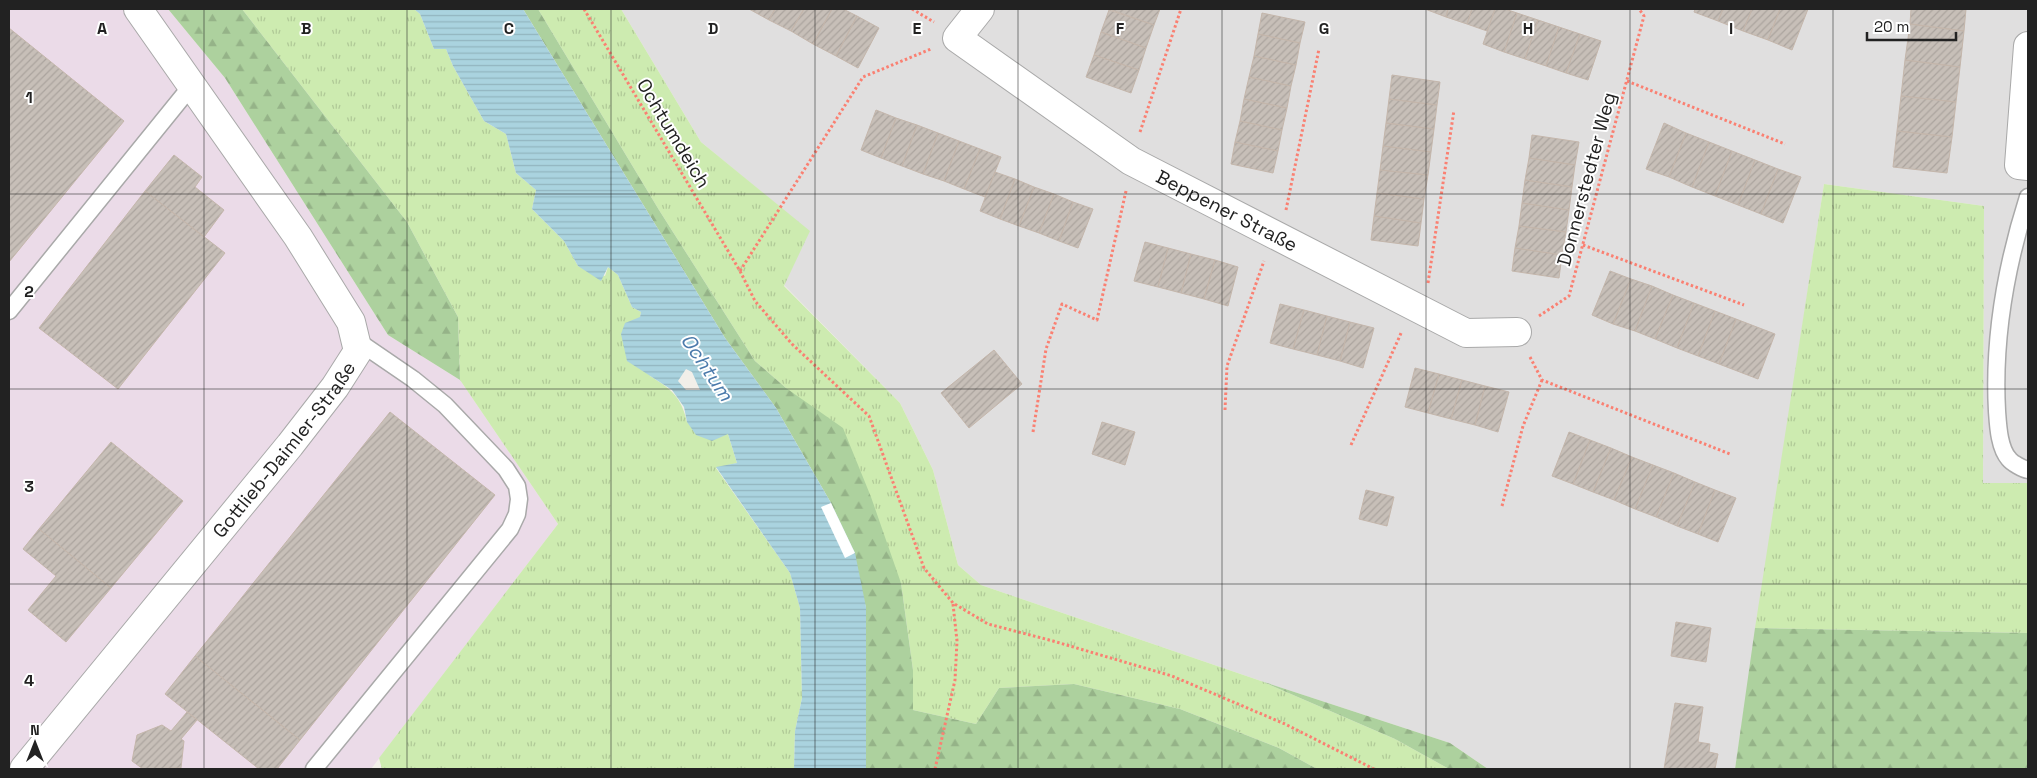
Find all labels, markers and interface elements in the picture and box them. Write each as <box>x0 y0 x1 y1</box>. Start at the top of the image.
scale bar <box>1867 10 1956 42</box>
text: 20 m <box>1874 17 1909 36</box>
text: A <box>97 18 107 39</box>
text: B <box>301 18 311 39</box>
text: C <box>504 18 514 39</box>
text: D <box>708 18 718 39</box>
text: E <box>913 18 922 39</box>
text: F <box>1116 18 1125 39</box>
text: G <box>1319 18 1329 39</box>
text: H <box>1523 18 1533 39</box>
text: I <box>1729 18 1733 39</box>
street label: Ochtumdeich <box>631 74 716 193</box>
text: 1 <box>25 87 33 108</box>
street label: Donnerstedter Weg <box>1551 89 1622 269</box>
street label: Beppener Straße <box>1152 164 1302 257</box>
text: 2 <box>24 281 34 302</box>
water label: Ochtum <box>675 328 739 406</box>
street label: Gottlieb-Daimler-Straße <box>207 357 361 543</box>
text: 3 <box>24 476 34 497</box>
text: 4 <box>24 670 34 691</box>
north arrow <box>10 718 60 768</box>
text: N <box>30 721 40 739</box>

